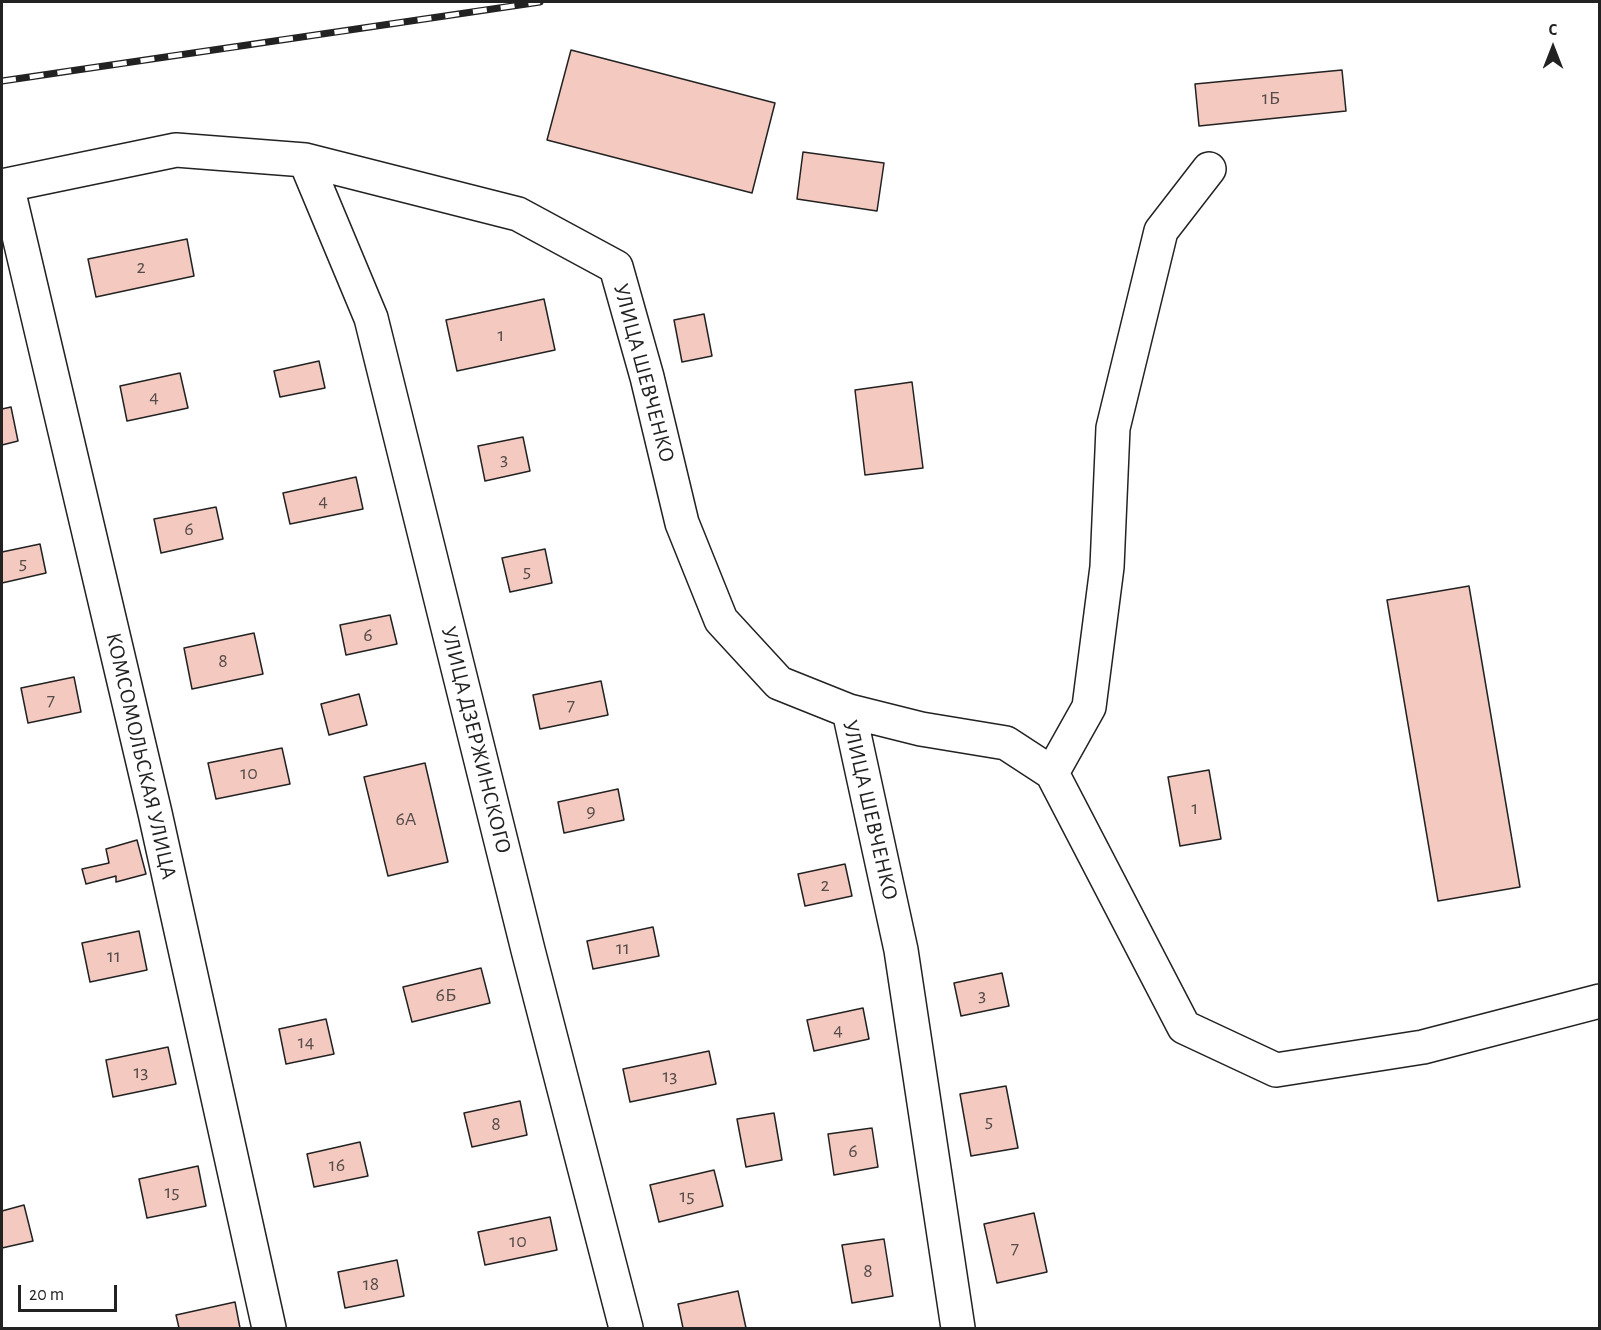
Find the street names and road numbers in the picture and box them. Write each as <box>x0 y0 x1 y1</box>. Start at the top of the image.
street label: УЛИЦА ШЕВЧЕНКО <box>607 281 681 465</box>
street label: УЛИЦА ДЗЕРЖИНСКОГО <box>435 624 517 856</box>
street label: КОМСОМОЛЬСКАЯ УЛИЦА <box>100 630 182 882</box>
street label: УЛИЦА ШЕВЧЕНКО <box>836 717 904 903</box>

